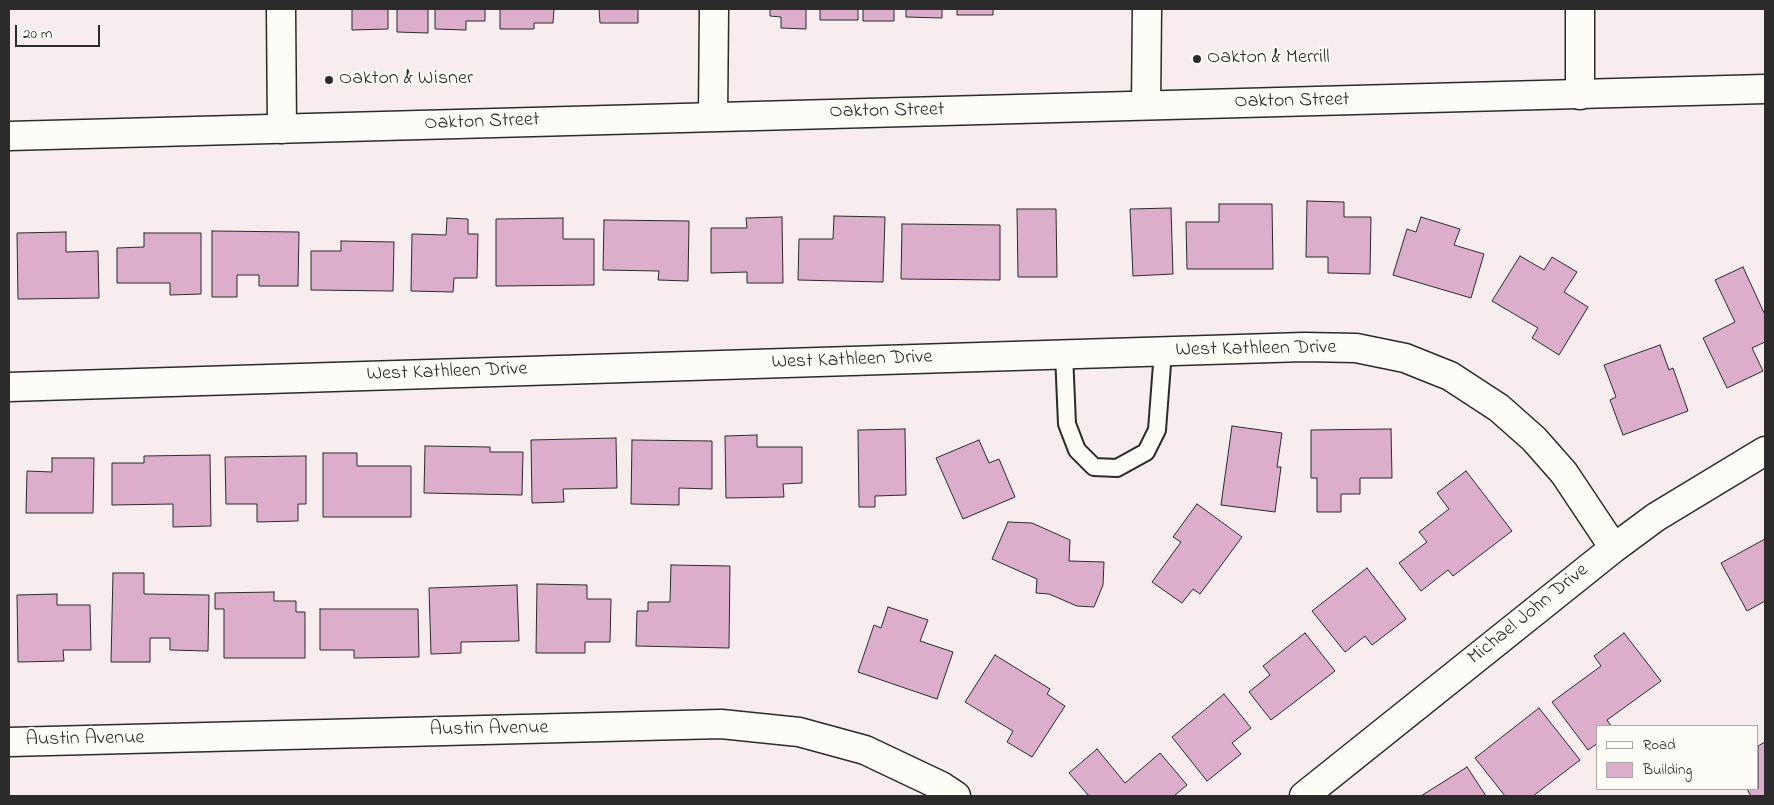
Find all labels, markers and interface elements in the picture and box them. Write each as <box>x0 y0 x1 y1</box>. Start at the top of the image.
scale bar <box>18 15 102 47</box>
text: 20 m <box>23 23 52 45</box>
place label: Oakton & Merrill <box>1207 47 1330 71</box>
marker: Oakton & Merrill <box>1191 53 1203 65</box>
place label: Oakton & Wisner <box>339 68 473 92</box>
marker: Oakton & Wisner <box>323 74 335 86</box>
street label: Oakton Street <box>1234 89 1350 115</box>
street label: Oakton Street <box>829 99 945 125</box>
street label: Oakton Street <box>424 109 540 137</box>
street label: West Kathleen Drive <box>1175 337 1337 363</box>
street label: West Kathleen Drive <box>771 346 933 376</box>
street label: West Kathleen Drive <box>366 358 528 388</box>
street label: Michael John Drive <box>1464 559 1594 671</box>
street label: Austin Avenue <box>429 717 549 743</box>
legend <box>1596 725 1759 790</box>
street label: Austin Avenue <box>25 727 145 753</box>
text: Road <box>1643 734 1676 756</box>
text: Building <box>1643 759 1692 781</box>

